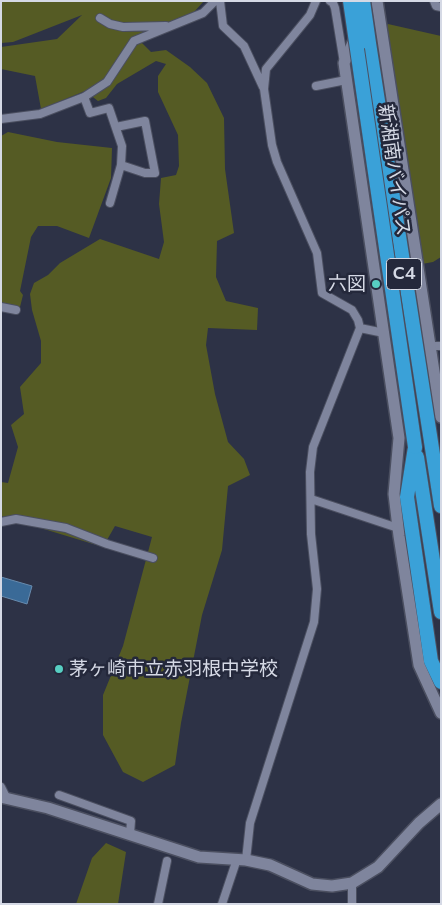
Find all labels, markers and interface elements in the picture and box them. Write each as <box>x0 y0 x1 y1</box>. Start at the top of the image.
street label: 新湘南バイパス <box>373 103 415 237</box>
road number: C4 <box>386 258 422 290</box>
place label: 六図 <box>328 273 366 295</box>
marker: 六図 <box>370 278 382 290</box>
place label: 茅ヶ崎市立赤羽根中学校 <box>69 658 278 680</box>
marker: 茅ヶ崎市立赤羽根中学校 <box>53 663 65 675</box>

